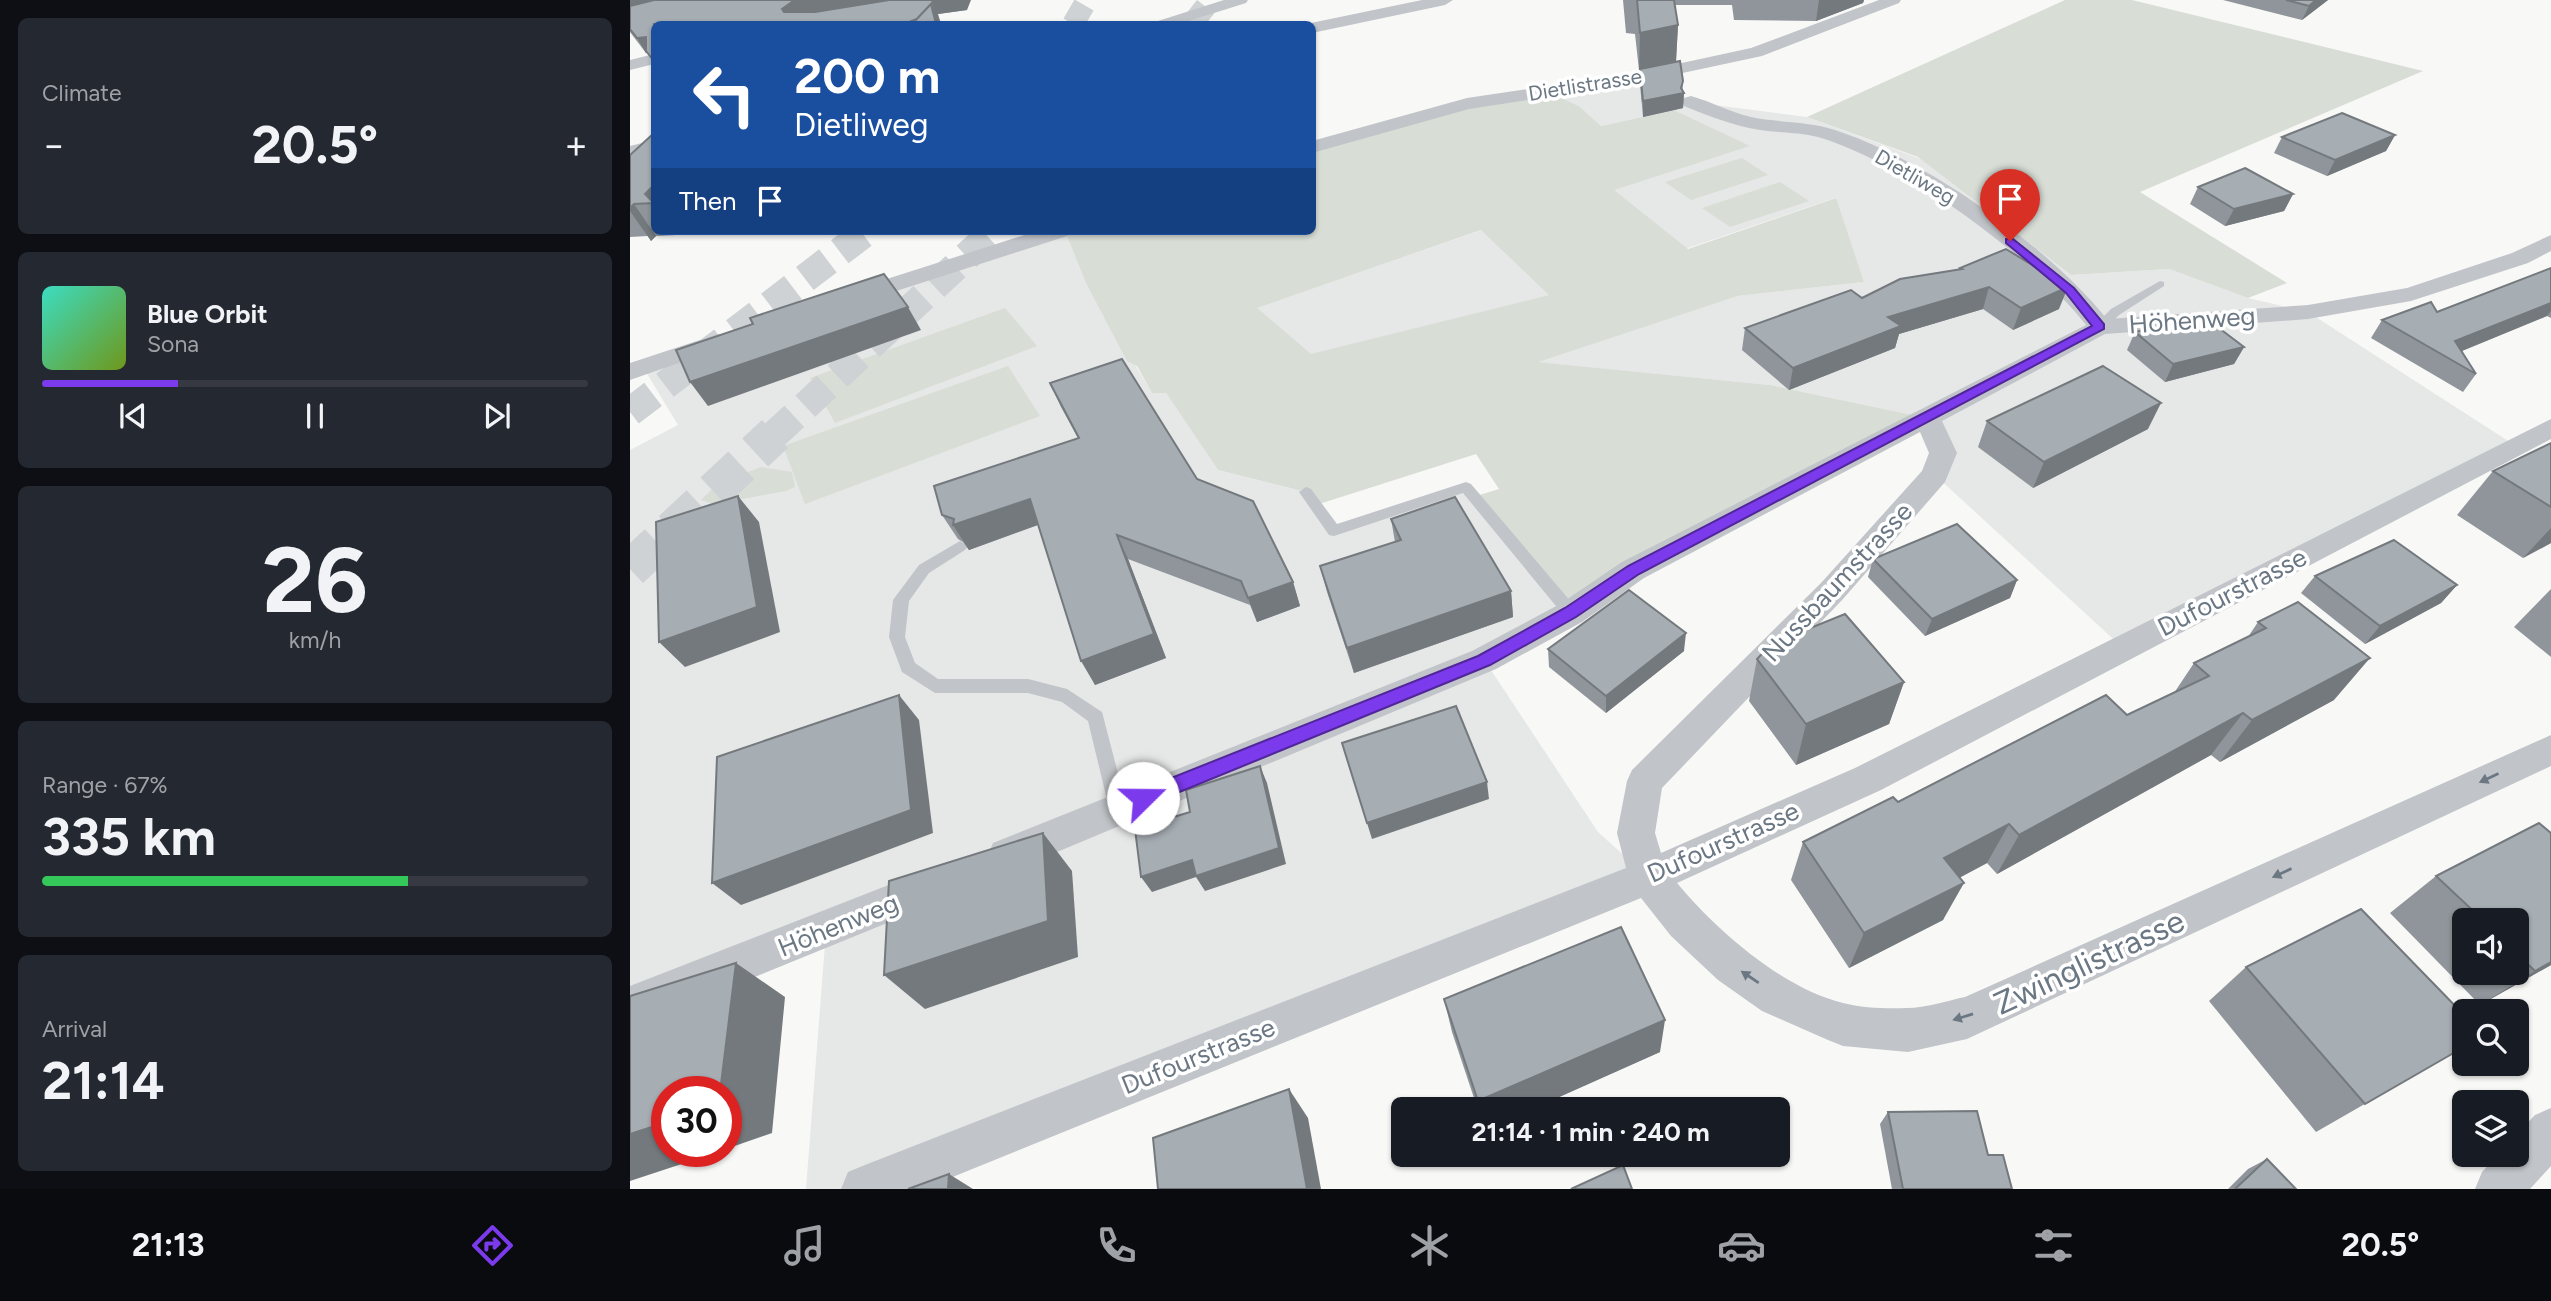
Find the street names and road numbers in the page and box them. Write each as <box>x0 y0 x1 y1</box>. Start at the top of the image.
street label: Dietlistrasse <box>1526 63 1644 106</box>
street label: Dietliweg <box>1871 144 1960 209</box>
street label: Höhenweg <box>2127 300 2257 340</box>
street label: Nussbaumstrasse <box>1755 496 1919 668</box>
street label: Dufourstrasse <box>2152 541 2312 643</box>
street label: Dufourstrasse <box>1642 794 1804 890</box>
street label: Höhenweg <box>773 886 903 964</box>
street label: Zwinglistrasse <box>1988 901 2190 1023</box>
street label: Dufourstrasse <box>1117 1011 1279 1101</box>

